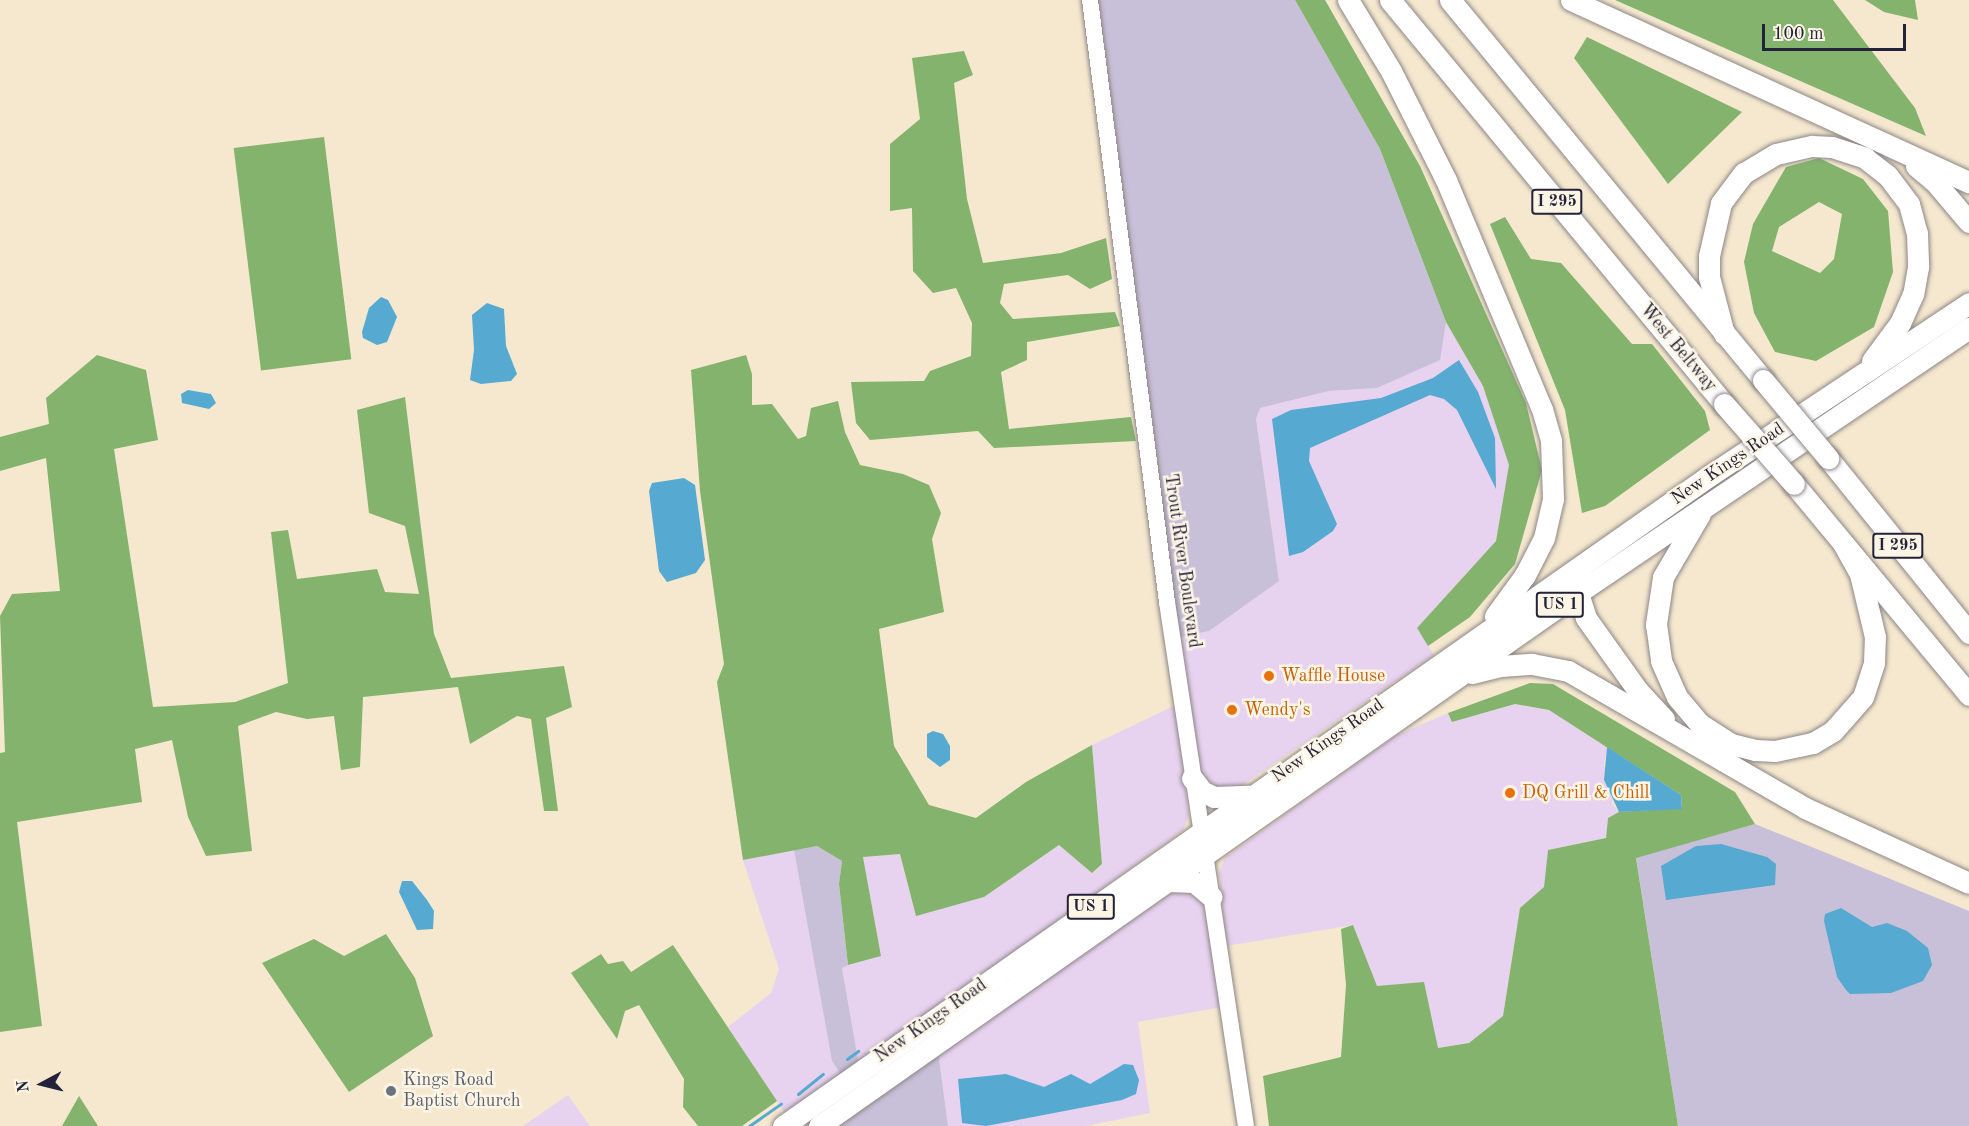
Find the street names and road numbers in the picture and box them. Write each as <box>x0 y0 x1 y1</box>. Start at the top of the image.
road number: I 295 <box>1530 189 1584 215</box>
street label: West Beltway <box>1635 300 1721 396</box>
street label: New Kings Road <box>1667 418 1789 510</box>
street label: Trout River Boulevard <box>1159 472 1205 650</box>
road number: I 295 <box>1871 533 1925 559</box>
road number: US 1 <box>1534 592 1586 618</box>
street label: New Kings Road <box>1268 694 1388 788</box>
road number: US 1 <box>1066 894 1116 920</box>
street label: New Kings Road <box>871 974 991 1068</box>

